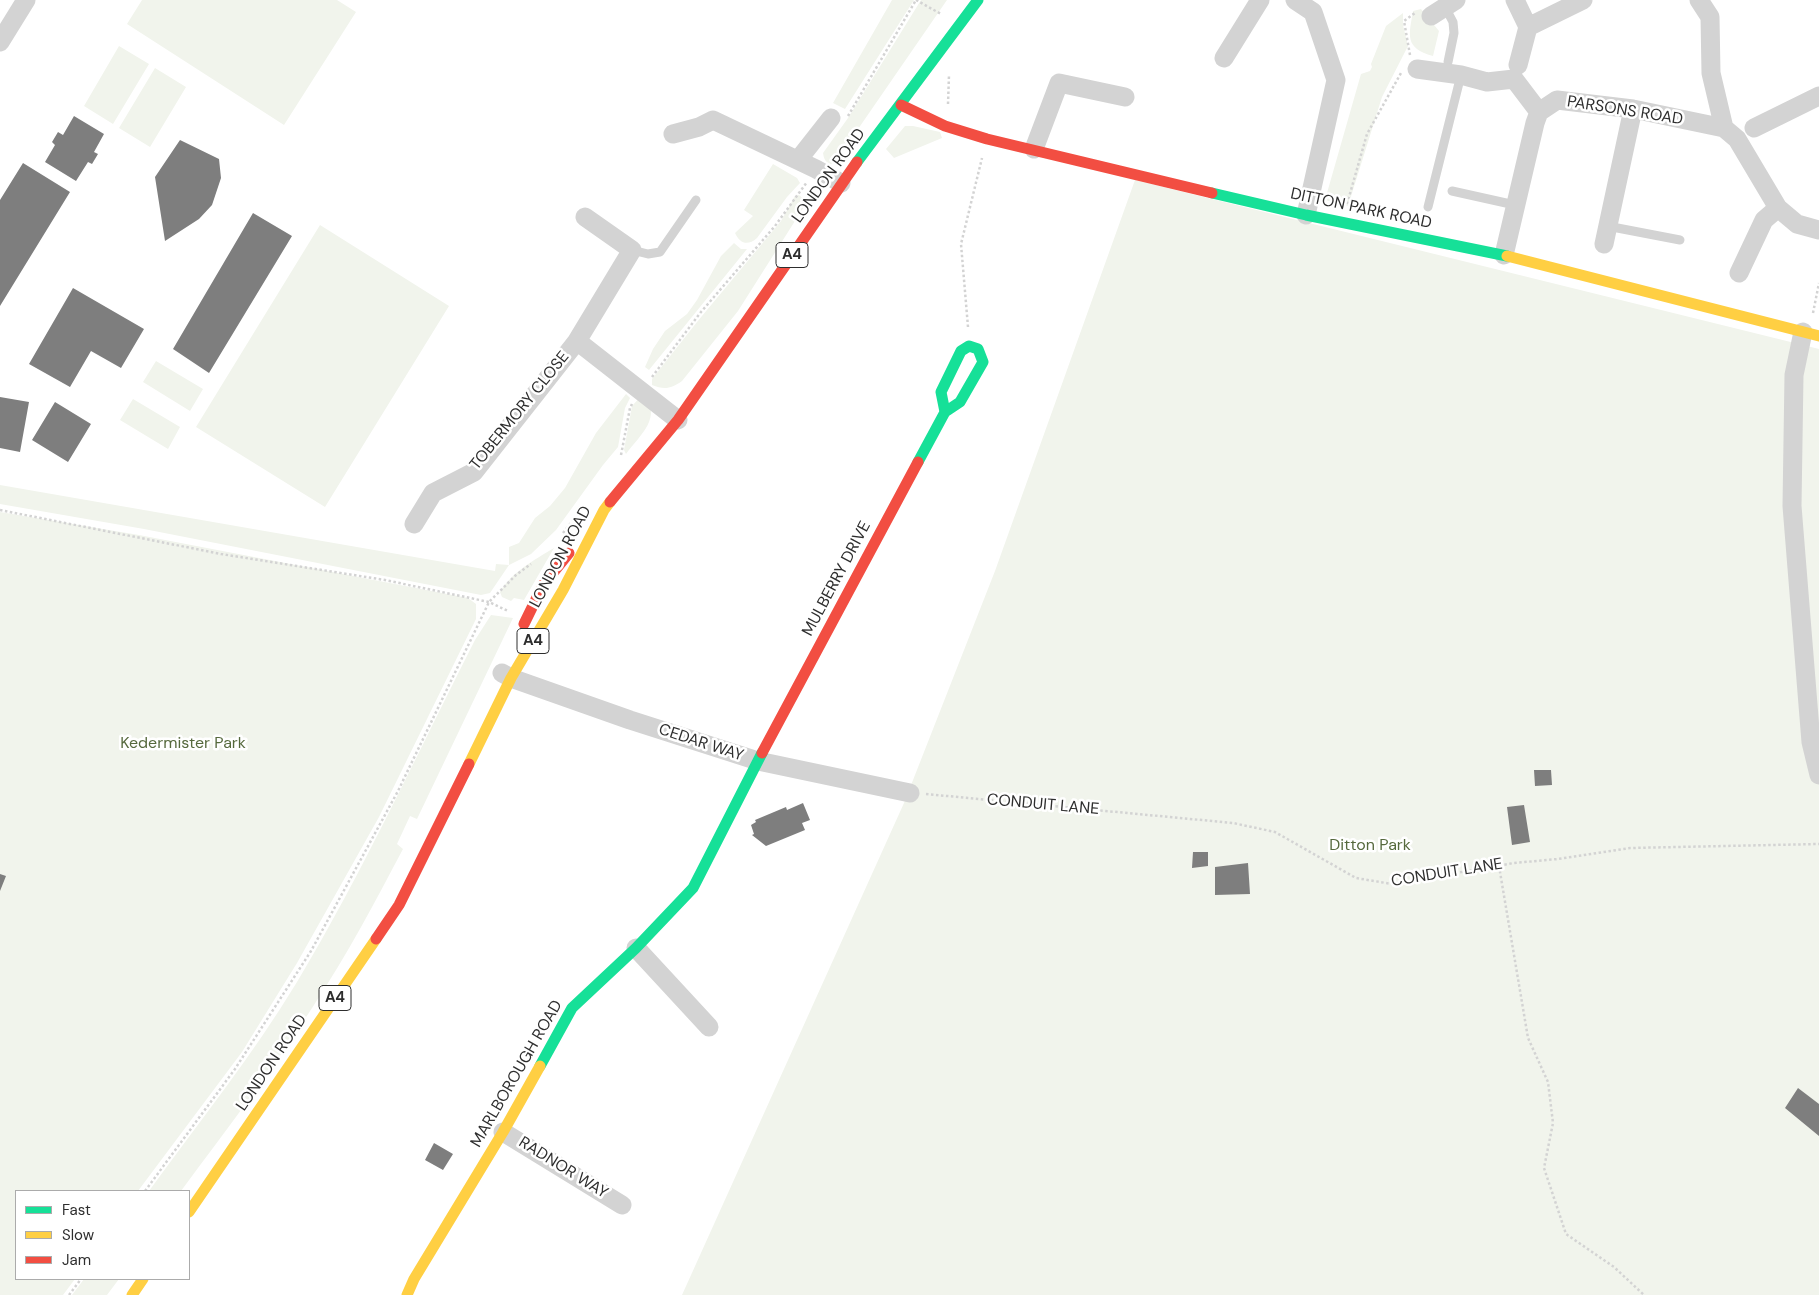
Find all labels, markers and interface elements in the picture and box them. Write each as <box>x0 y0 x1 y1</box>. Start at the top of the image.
street label: PARSONS ROAD <box>1566 92 1684 130</box>
street label: LONDON ROAD <box>788 125 870 227</box>
street label: DITTON PARK ROAD <box>1289 185 1433 233</box>
road number: A4 <box>776 242 808 268</box>
street label: TOBERMORY CLOSE <box>466 348 574 474</box>
street label: LONDON ROAD <box>526 503 596 611</box>
street label: MULBERRY DRIVE <box>799 518 875 640</box>
road number: A4 <box>517 628 549 654</box>
street label: CEDAR WAY <box>656 720 746 766</box>
park label: Kedermister Park <box>120 734 246 754</box>
street label: CONDUIT LANE <box>986 791 1100 819</box>
park label: Ditton Park <box>1329 836 1411 856</box>
street label: CONDUIT LANE <box>1390 855 1504 891</box>
road number: A4 <box>319 986 351 1010</box>
street label: MARLBOROUGH ROAD <box>467 997 567 1151</box>
street label: LONDON ROAD <box>233 1011 311 1115</box>
street label: RADNOR WAY <box>515 1133 611 1203</box>
legend <box>15 1190 190 1280</box>
text: Fast <box>62 1200 91 1220</box>
text: Slow <box>62 1225 94 1245</box>
text: Jam <box>62 1250 91 1270</box>

